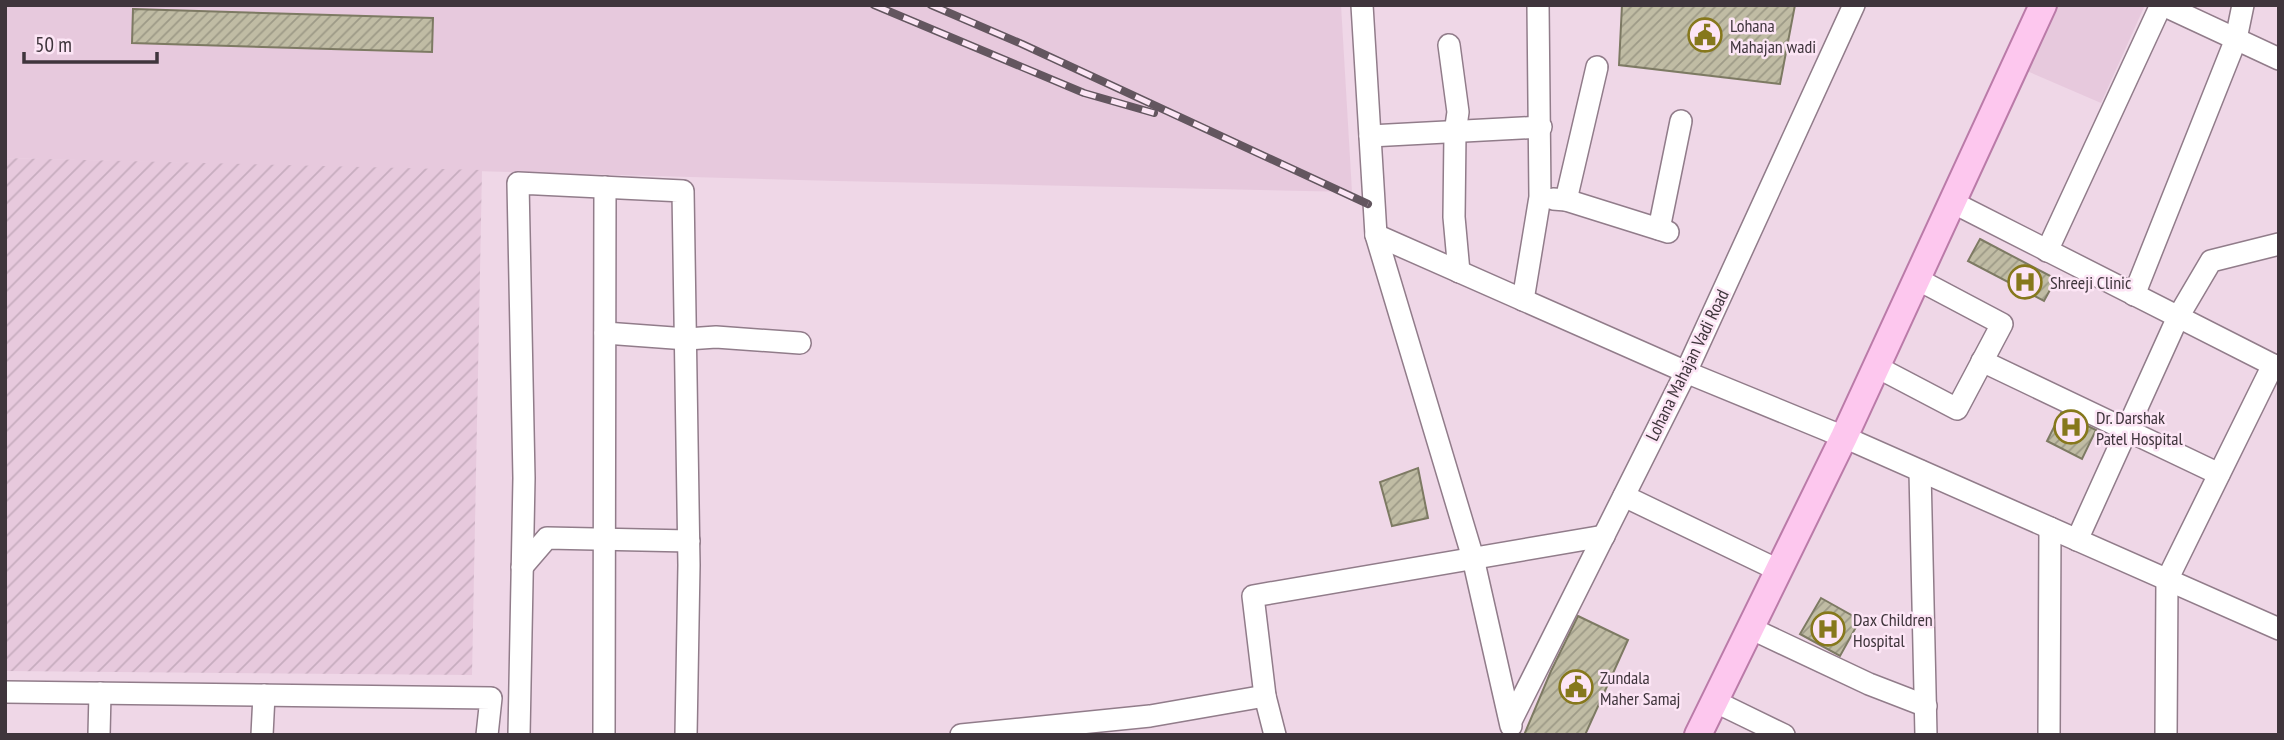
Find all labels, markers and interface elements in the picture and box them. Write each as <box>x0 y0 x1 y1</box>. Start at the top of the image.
place label: Lohana Mahajan wadi <box>1730 14 1816 58</box>
public building icon: Lohana Mahajan wadi <box>1686 16 1724 54</box>
scale bar <box>24 21 158 65</box>
text: 50 m <box>35 31 72 58</box>
hospital icon: Shreeji Clinic <box>2006 263 2044 301</box>
place label: Shreeji Clinic <box>2050 271 2132 294</box>
street label: Lohana Mahajan Vadi Road <box>1640 286 1734 444</box>
place label: Dr. Darshak Patel Hospital <box>2096 406 2183 450</box>
hospital icon: Dr. Darshak Patel Hospital <box>2052 408 2090 446</box>
place label: Dax Children Hospital <box>1853 608 1933 652</box>
hospital icon: Dax Children Hospital <box>1809 610 1847 648</box>
place label: Zundala Maher Samaj <box>1600 666 1680 710</box>
public building icon: Zundala Maher Samaj <box>1557 668 1595 706</box>

